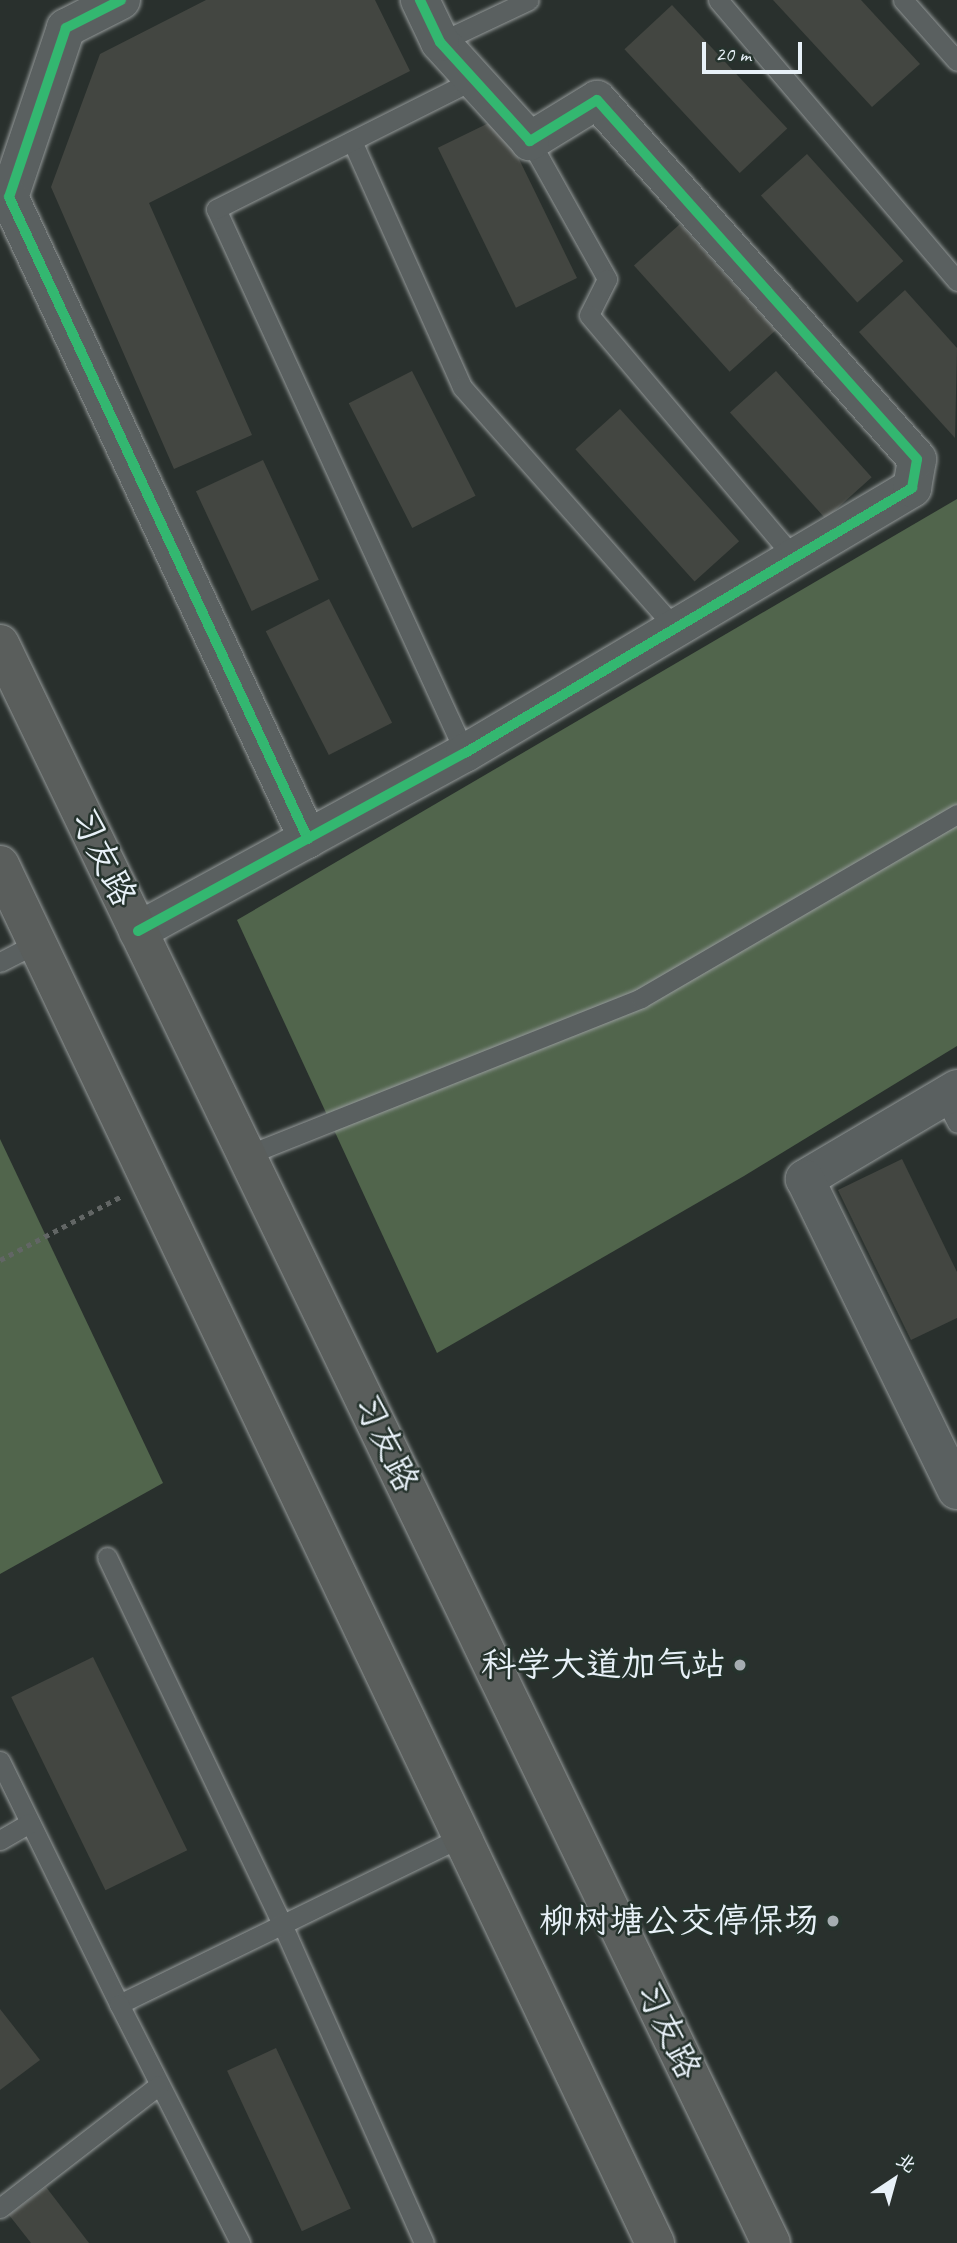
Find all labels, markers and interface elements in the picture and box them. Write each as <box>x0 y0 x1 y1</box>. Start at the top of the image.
scale bar <box>705 28 805 72</box>
text: 20 m <box>715 41 751 67</box>
street label: 习友路 <box>61 801 145 913</box>
street label: 习友路 <box>344 1387 428 1499</box>
place label: 科学大道加气站 <box>481 1644 726 1686</box>
marker: 科学大道加气站 <box>732 1657 748 1673</box>
place label: 柳树塘公交停保场 <box>539 1900 819 1942</box>
marker: 柳树塘公交停保场 <box>825 1913 841 1929</box>
street label: 习友路 <box>626 1974 710 2086</box>
north arrow <box>859 2145 929 2215</box>
text: 北 <box>892 2148 921 2178</box>

